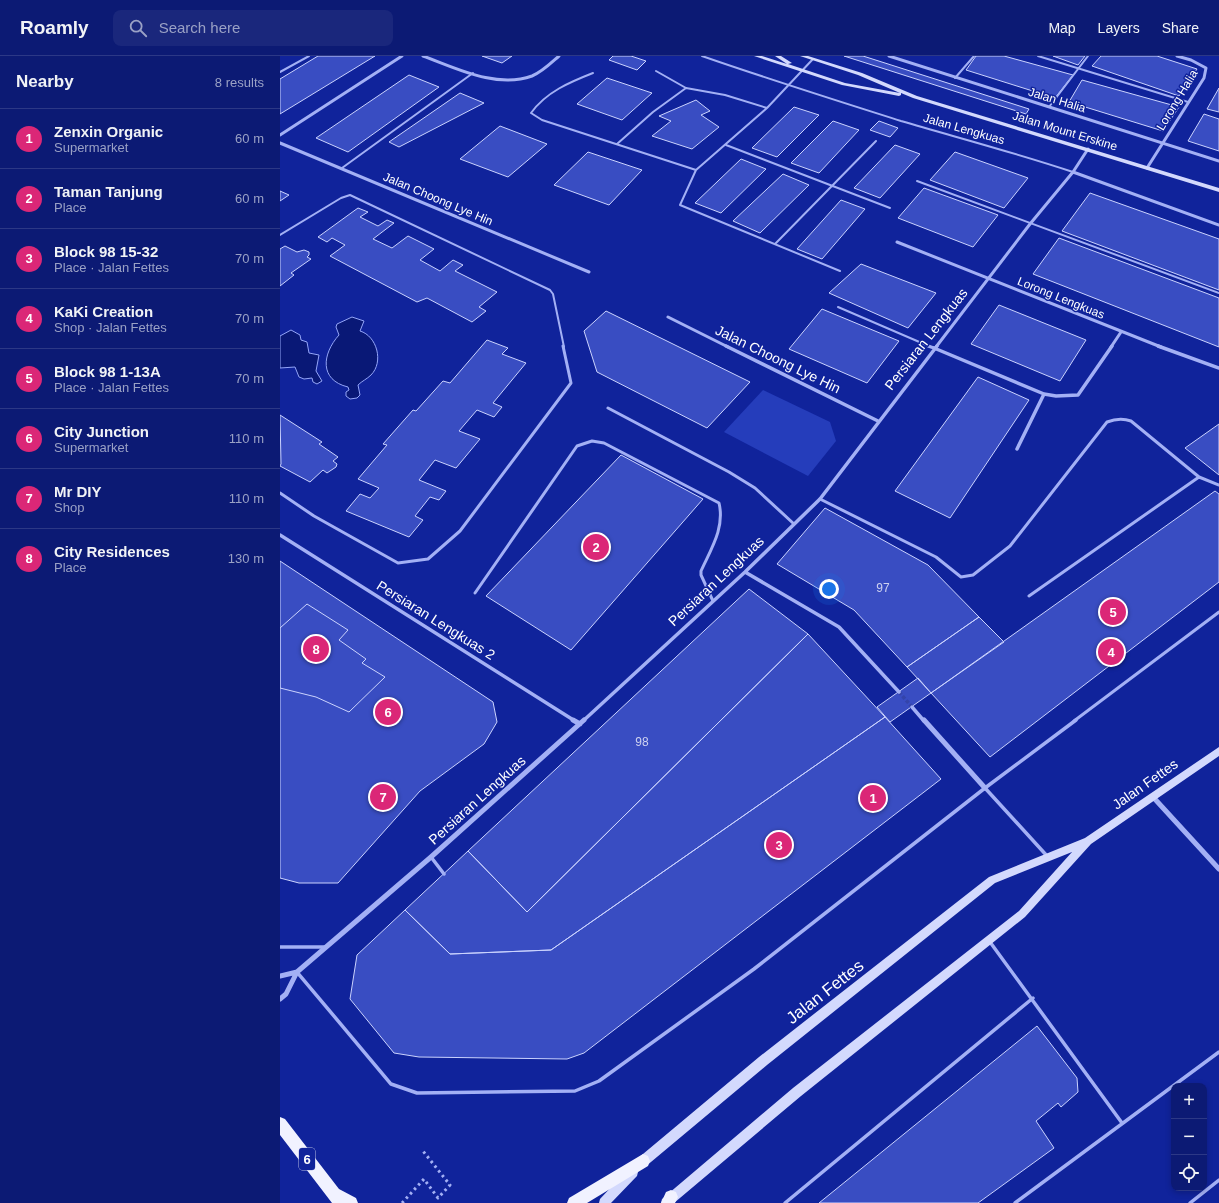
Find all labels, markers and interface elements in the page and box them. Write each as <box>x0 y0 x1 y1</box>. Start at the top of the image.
search box <box>113 10 393 46</box>
text: Roamly <box>20 17 89 38</box>
icon: search <box>127 17 149 39</box>
text: Search here <box>159 19 240 36</box>
text: Map <box>1048 20 1076 36</box>
text: Layers <box>1098 20 1140 36</box>
text: Share <box>1162 20 1199 36</box>
street label: Lorong Halia <box>1153 67 1201 133</box>
text: Nearby <box>16 72 74 91</box>
text: 8 results <box>215 75 264 90</box>
street label: Jalan Halia <box>1027 85 1088 115</box>
street label: Jalan Mount Erskine <box>1011 108 1119 154</box>
street label: Jalan Lengkuas <box>922 111 1006 147</box>
text: Zenxin Organic <box>54 123 163 140</box>
text: 1 <box>25 131 33 146</box>
text: 60 m <box>235 131 264 146</box>
text: Supermarket <box>54 140 128 155</box>
street label: Jalan Choong Lye Hin <box>381 170 495 228</box>
text: Taman Tanjung <box>54 183 163 200</box>
text: 2 <box>25 191 33 206</box>
text: 60 m <box>235 191 264 206</box>
text: Place <box>54 200 87 215</box>
text: Block 98 15-32 <box>54 243 158 260</box>
text: 3 <box>25 251 33 266</box>
text: 70 m <box>235 251 264 266</box>
text: Place · Jalan Fettes <box>54 260 169 275</box>
street label: Lorong Lengkuas <box>1015 274 1107 322</box>
street label: Persiaran Lengkuas <box>881 285 971 393</box>
text: KaKi Creation <box>54 303 153 320</box>
text: 4 <box>25 311 33 326</box>
text: 70 m <box>235 311 264 326</box>
text: Shop · Jalan Fettes <box>54 320 167 335</box>
street label: Jalan Choong Lye Hin <box>713 322 843 396</box>
text: Block 98 1-13A <box>54 363 161 380</box>
text: 5 <box>25 371 33 386</box>
text: 70 m <box>235 371 264 386</box>
text: Place · Jalan Fettes <box>54 380 169 395</box>
text: City Junction <box>54 423 149 440</box>
text: 6 <box>25 431 33 446</box>
text: 110 m <box>229 431 264 446</box>
text: Supermarket <box>54 440 128 455</box>
text: Mr DIY <box>54 483 102 500</box>
text: 7 <box>25 491 33 506</box>
text: 110 m <box>229 491 264 506</box>
text: Shop <box>54 500 84 515</box>
pin: 2 <box>583 532 609 562</box>
street label: Persiaran Lengkuas <box>665 533 767 629</box>
text: City Residences <box>54 543 170 560</box>
text: 8 <box>25 551 33 566</box>
text: 130 m <box>228 551 264 566</box>
text: Place <box>54 560 87 575</box>
street label: Persiaran Lengkuas 2 <box>374 577 498 663</box>
your location <box>819 579 839 599</box>
house number: 97 <box>876 581 890 595</box>
pin: 5 <box>1100 597 1126 627</box>
pin: 8 <box>303 634 329 664</box>
pin: 4 <box>1098 637 1124 667</box>
pin: 6 <box>375 697 401 727</box>
house number: 98 <box>635 735 649 749</box>
street label: Persiaran Lengkuas <box>425 752 529 848</box>
street label: Jalan Fettes <box>1109 756 1181 812</box>
pin: 7 <box>370 782 396 812</box>
pin: 1 <box>860 783 886 813</box>
pin: 3 <box>766 830 792 860</box>
street label: Jalan Fettes <box>783 956 867 1028</box>
map controls <box>1171 1083 1207 1191</box>
button: + <box>1171 1083 1207 1119</box>
button: − <box>1171 1119 1207 1155</box>
road number: 6 <box>299 1148 315 1170</box>
button: locate <box>1171 1155 1207 1191</box>

